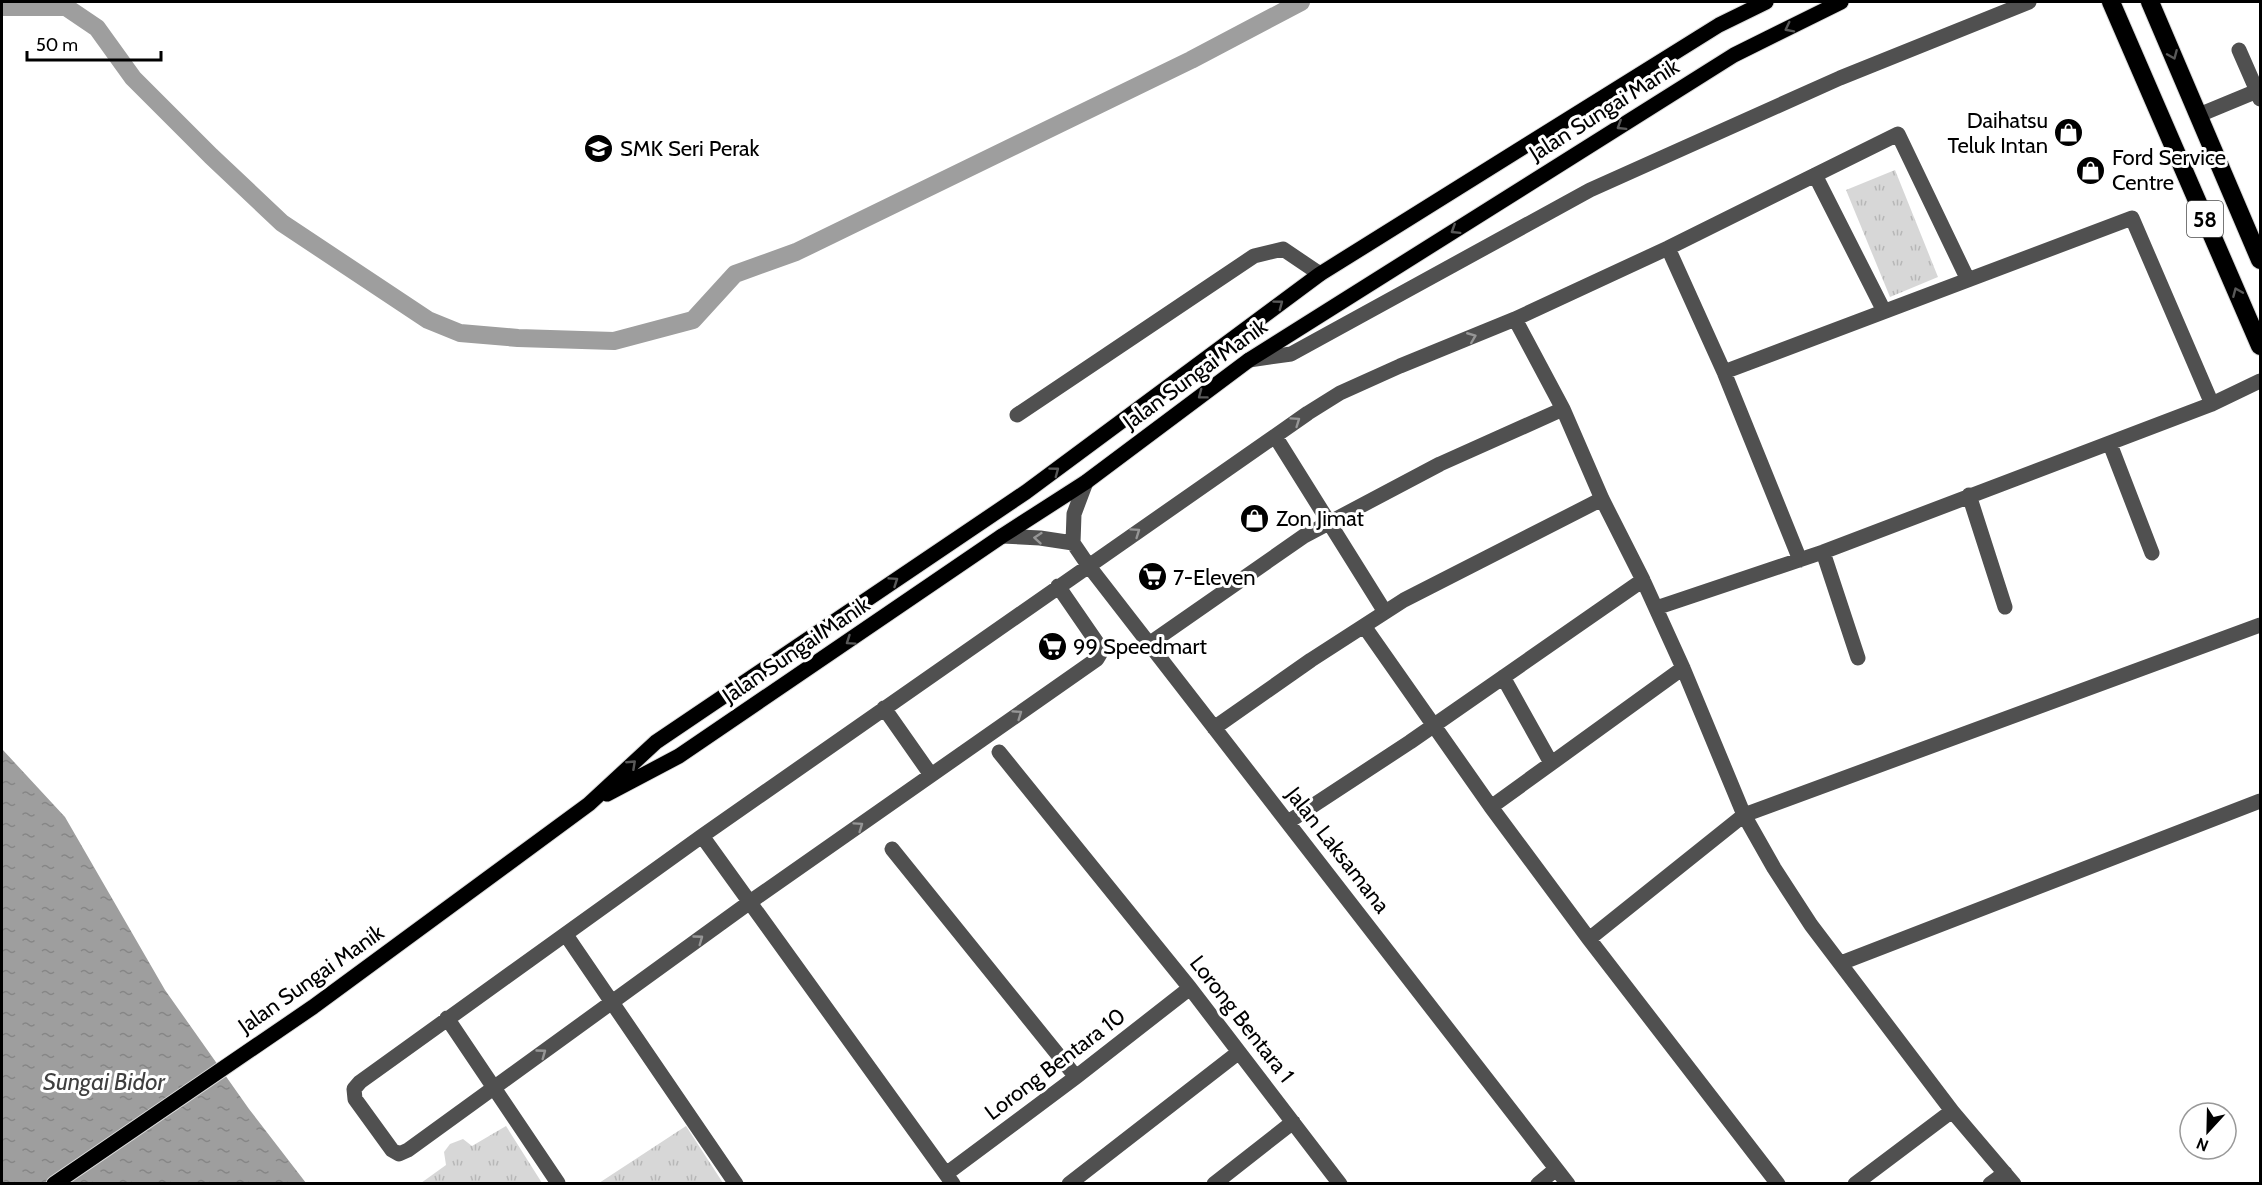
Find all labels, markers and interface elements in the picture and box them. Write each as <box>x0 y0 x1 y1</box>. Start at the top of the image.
one-way arrow <box>1784 20 1795 32</box>
scale bar <box>27 24 160 62</box>
text: 50 m <box>36 34 78 56</box>
one-way arrow <box>2166 49 2178 60</box>
street label: Jalan Sungai Manik <box>1523 53 1684 167</box>
place label: Daihatsu Teluk Intan <box>1947 107 2048 159</box>
shop icon: Daihatsu Teluk Intan <box>2053 117 2085 149</box>
one-way arrow <box>1616 119 1627 130</box>
school or university icon: SMK Seri Perak <box>583 132 615 164</box>
place label: SMK Seri Perak <box>620 135 760 162</box>
place label: Ford Service Centre <box>2112 144 2226 196</box>
shop icon: Ford Service Centre <box>2075 154 2107 186</box>
road number: 58 <box>2187 201 2223 237</box>
one-way arrow <box>1451 223 1462 234</box>
one-way arrow <box>2232 288 2244 299</box>
one-way arrow <box>1273 300 1284 311</box>
street label: Jalan Sungai Manik <box>1117 313 1273 436</box>
one-way arrow <box>1465 332 1476 344</box>
one-way arrow <box>1198 388 1209 399</box>
one-way arrow <box>1289 417 1300 428</box>
one-way arrow <box>1049 467 1060 478</box>
shop icon: Zon Jimat <box>1239 502 1271 534</box>
place label: Zon Jimat <box>1276 505 1364 532</box>
one-way arrow <box>1129 528 1140 539</box>
one-way arrow <box>1033 532 1042 545</box>
supermarket icon: 7-Eleven <box>1136 561 1168 593</box>
place label: 7-Eleven <box>1173 564 1256 591</box>
one-way arrow <box>888 577 899 588</box>
street label: Jalan Sungai Manik <box>716 591 875 710</box>
supermarket icon: 99 Speedmart <box>1036 630 1068 662</box>
one-way arrow <box>846 633 856 645</box>
place label: 99 Speedmart <box>1073 633 1207 660</box>
one-way arrow <box>1012 710 1023 721</box>
one-way arrow <box>624 761 635 772</box>
street label: Jalan Laksamana <box>1280 781 1396 919</box>
one-way arrow <box>852 822 863 833</box>
street label: Jalan Sungai Manik <box>232 919 389 1040</box>
one-way arrow <box>693 935 704 946</box>
street label: Lorong Bentara 1 <box>1184 950 1300 1088</box>
street label: Lorong Bentara 10 <box>979 1002 1131 1126</box>
one-way arrow <box>535 1050 546 1061</box>
water label: Sungai Bidor <box>43 1067 167 1096</box>
north arrow <box>2178 1101 2238 1161</box>
text: N <box>2194 1134 2211 1155</box>

